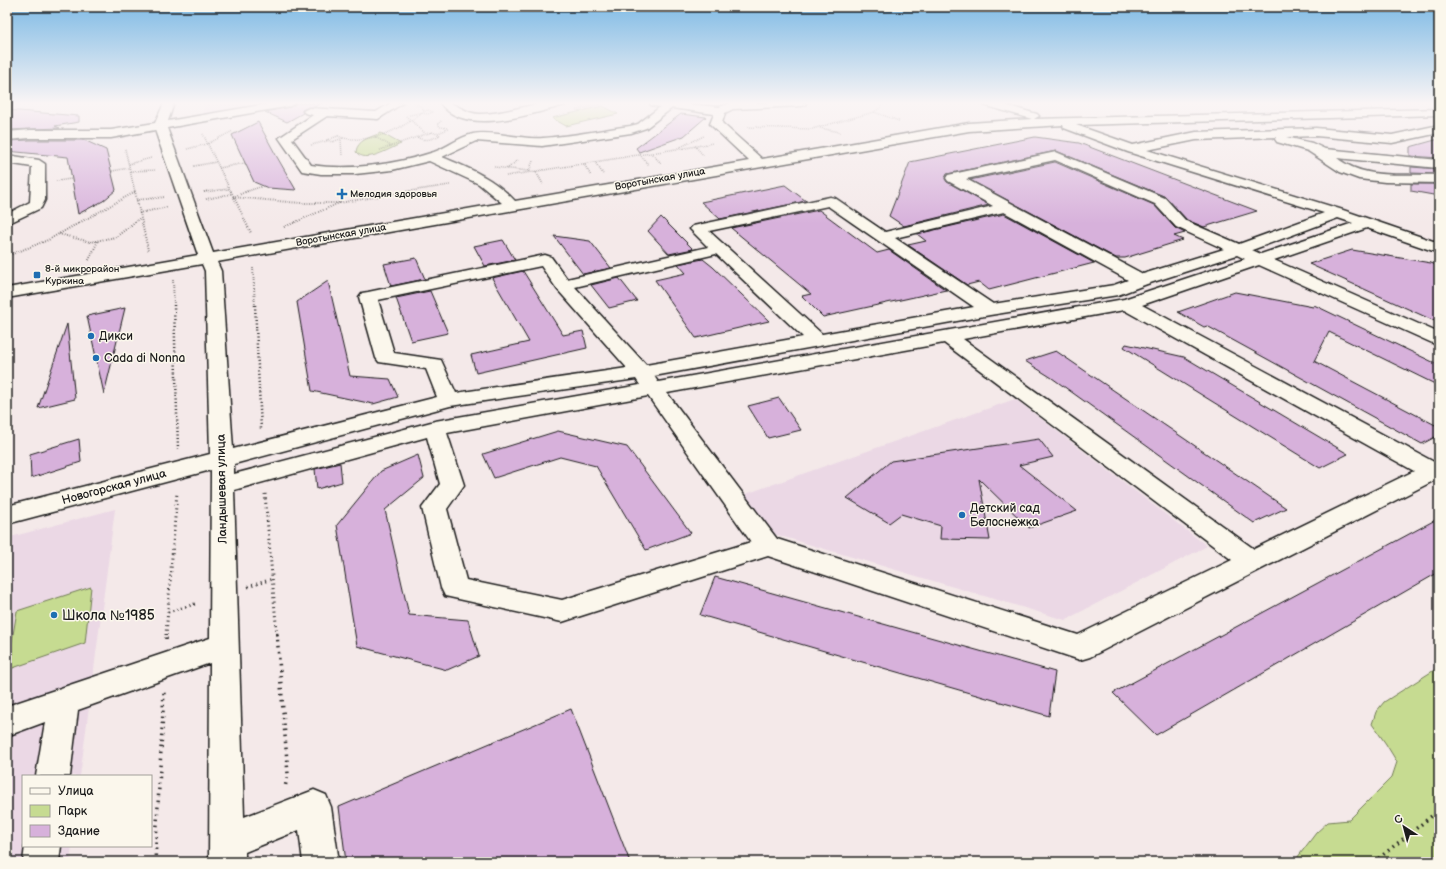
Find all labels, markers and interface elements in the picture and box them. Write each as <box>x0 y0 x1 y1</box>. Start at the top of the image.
street label: Воротынская улица <box>614 165 706 193</box>
place label: Мелодия здоровья <box>350 188 438 200</box>
marker: Мелодия здоровья <box>337 189 347 199</box>
street label: Воротынская улица <box>295 221 387 249</box>
place label: 8-й микрорайон Куркина <box>45 263 119 287</box>
marker: 8-й микрорайон Куркина <box>32 270 42 280</box>
place label: Дикси <box>99 329 133 344</box>
marker: Дикси <box>86 331 96 341</box>
place label: Cada di Nonna <box>104 351 186 366</box>
marker: Cada di Nonna <box>91 353 101 363</box>
street label: Ландышевая улица <box>214 434 230 545</box>
street label: Новогорская улица <box>60 466 168 508</box>
place label: Детский сад Белоснежка <box>970 501 1041 530</box>
marker: Детский сад Белоснежка <box>957 510 967 520</box>
place label: Школа №1985 <box>62 607 155 624</box>
marker: Школа №1985 <box>49 610 59 620</box>
legend <box>22 775 152 847</box>
text: Улица <box>58 784 94 799</box>
text: Парк <box>58 804 88 819</box>
north arrow <box>1384 807 1424 847</box>
text: С <box>1391 812 1406 827</box>
text: Здание <box>58 824 100 839</box>

